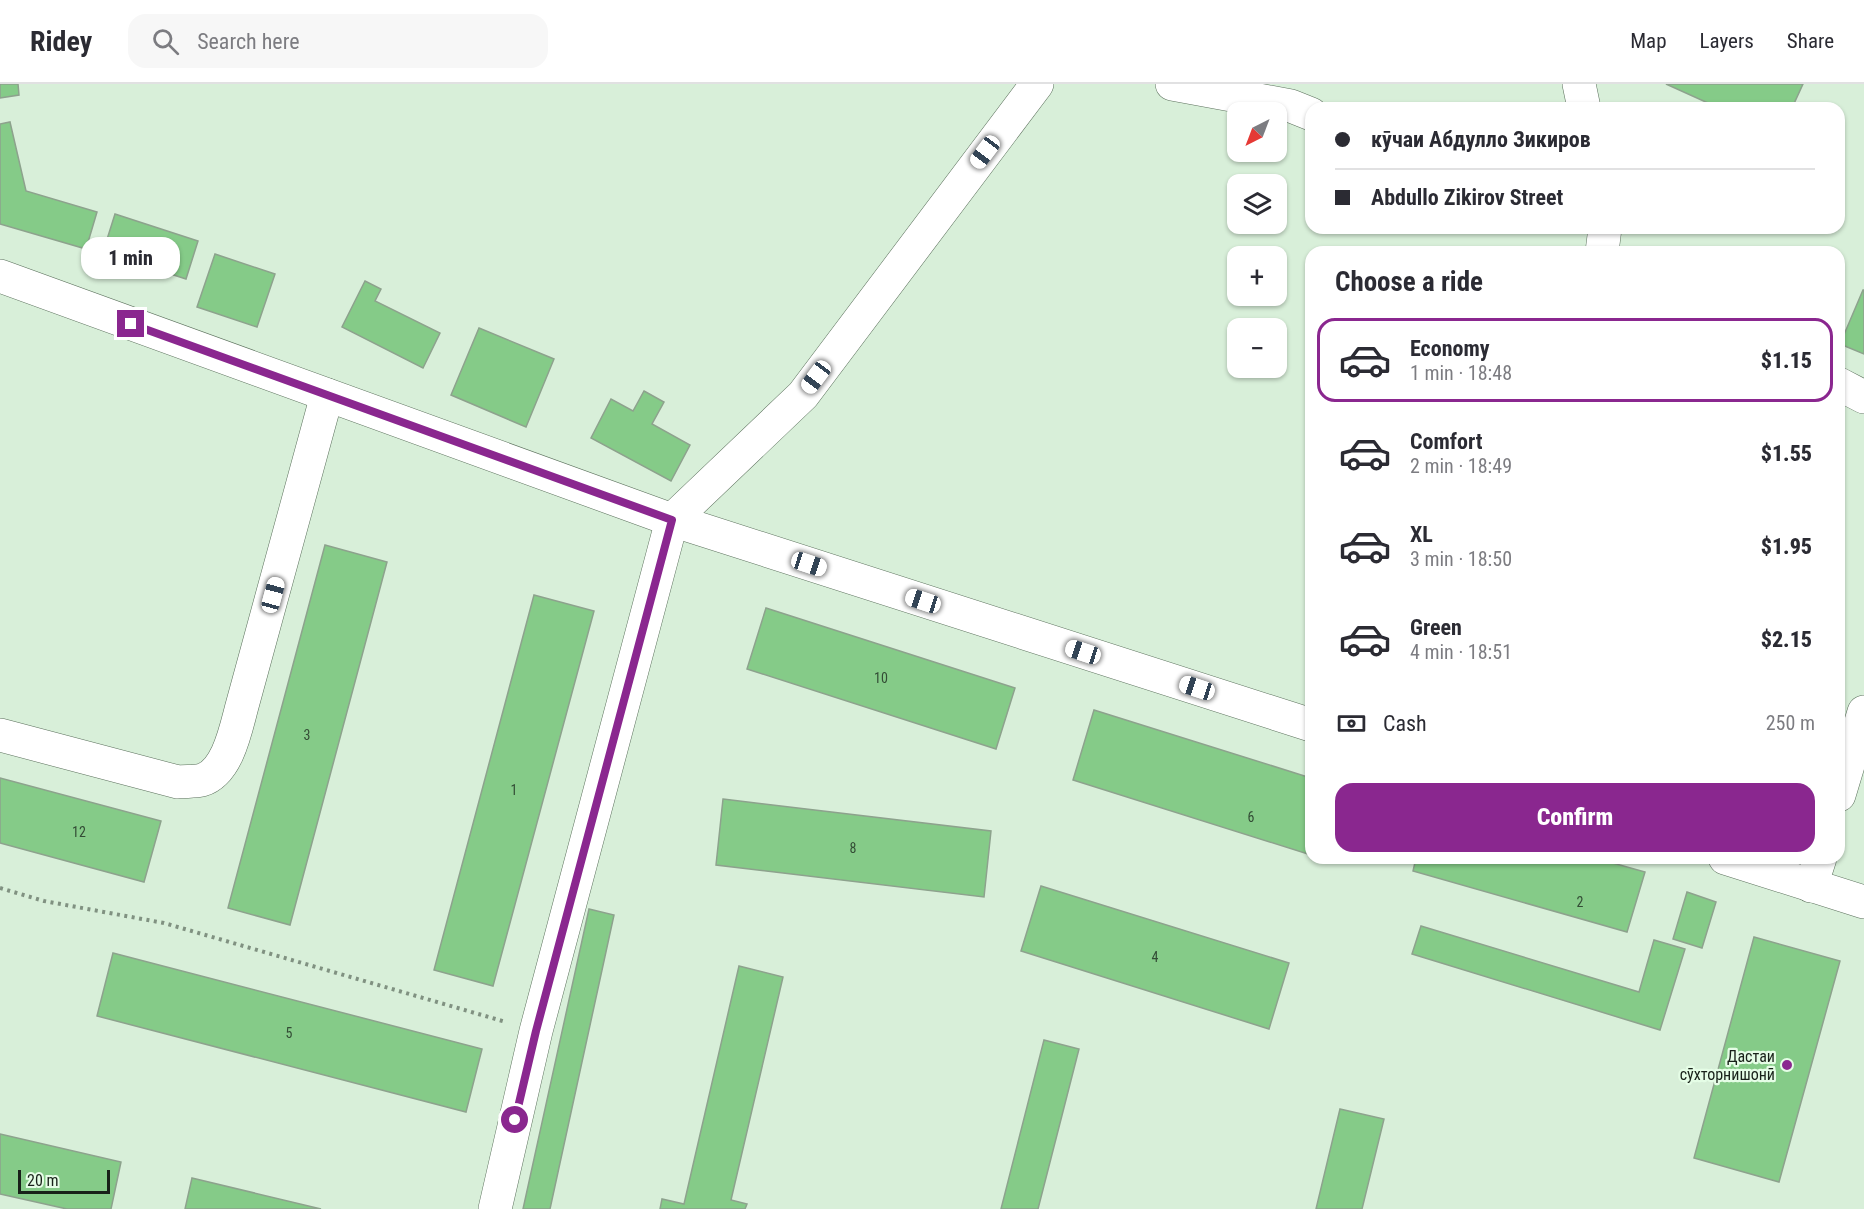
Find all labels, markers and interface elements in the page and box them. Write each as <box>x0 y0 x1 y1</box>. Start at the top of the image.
search box <box>128 14 548 68</box>
text: Ridey <box>30 25 92 58</box>
icon: search <box>149 25 182 58</box>
text: Search here <box>197 29 299 54</box>
text: Map <box>1630 29 1667 53</box>
text: Layers <box>1700 29 1754 53</box>
text: Share <box>1787 29 1834 53</box>
north arrow <box>1227 102 1287 162</box>
map controls <box>1227 102 1287 378</box>
text: кӯчаи Абдулло Зикиров <box>1371 127 1591 152</box>
car <box>967 132 1003 172</box>
button: layers <box>1227 174 1287 234</box>
text: Abdullo Zikirov Street <box>1371 185 1563 210</box>
callout: 1 min <box>82 237 180 279</box>
text: 1 min <box>108 246 153 270</box>
button: + <box>1227 246 1287 306</box>
text: Choose a ride <box>1335 266 1483 298</box>
route end <box>117 310 144 337</box>
button: − <box>1227 318 1287 378</box>
icon: car <box>1338 333 1392 387</box>
text: Economy <box>1410 336 1490 361</box>
text: $1.15 <box>1761 348 1812 373</box>
car <box>798 357 834 397</box>
text: 1 min · 18:48 <box>1410 361 1512 385</box>
icon: car <box>1338 426 1392 480</box>
text: Comfort <box>1410 429 1483 454</box>
text: $1.55 <box>1761 441 1812 466</box>
text: 2 min · 18:49 <box>1410 454 1512 478</box>
icon: car <box>1338 519 1392 573</box>
text: XL <box>1410 522 1433 547</box>
text: $1.95 <box>1761 534 1812 559</box>
text: 3 min · 18:50 <box>1410 547 1512 571</box>
car <box>789 550 829 578</box>
car <box>260 575 286 615</box>
car <box>903 587 943 615</box>
icon: car <box>1338 612 1392 666</box>
text: Green <box>1410 615 1462 640</box>
text: $2.15 <box>1761 627 1812 652</box>
car <box>1063 638 1103 666</box>
text: 4 min · 18:51 <box>1410 640 1512 664</box>
house number: 10 <box>874 670 888 686</box>
car <box>1177 674 1217 702</box>
icon: cash <box>1335 707 1368 740</box>
text: Cash <box>1383 711 1427 736</box>
text: 250 m <box>1766 711 1815 735</box>
house number: 3 <box>304 727 310 743</box>
house number: 1 <box>511 782 517 798</box>
button: Confirm <box>1335 783 1815 852</box>
house number: 6 <box>1248 809 1255 825</box>
house number: 12 <box>72 824 86 840</box>
house number: 8 <box>850 840 857 856</box>
house number: 2 <box>1577 894 1584 910</box>
house number: 4 <box>1152 949 1159 965</box>
house number: 5 <box>286 1025 293 1041</box>
place label: Дастаи сӯхторнишонӣ <box>1680 1047 1775 1084</box>
marker: Дастаи сӯхторнишонӣ <box>1780 1058 1794 1072</box>
route start <box>501 1106 528 1133</box>
scale bar <box>18 1167 110 1194</box>
text: 20 m <box>27 1171 59 1190</box>

